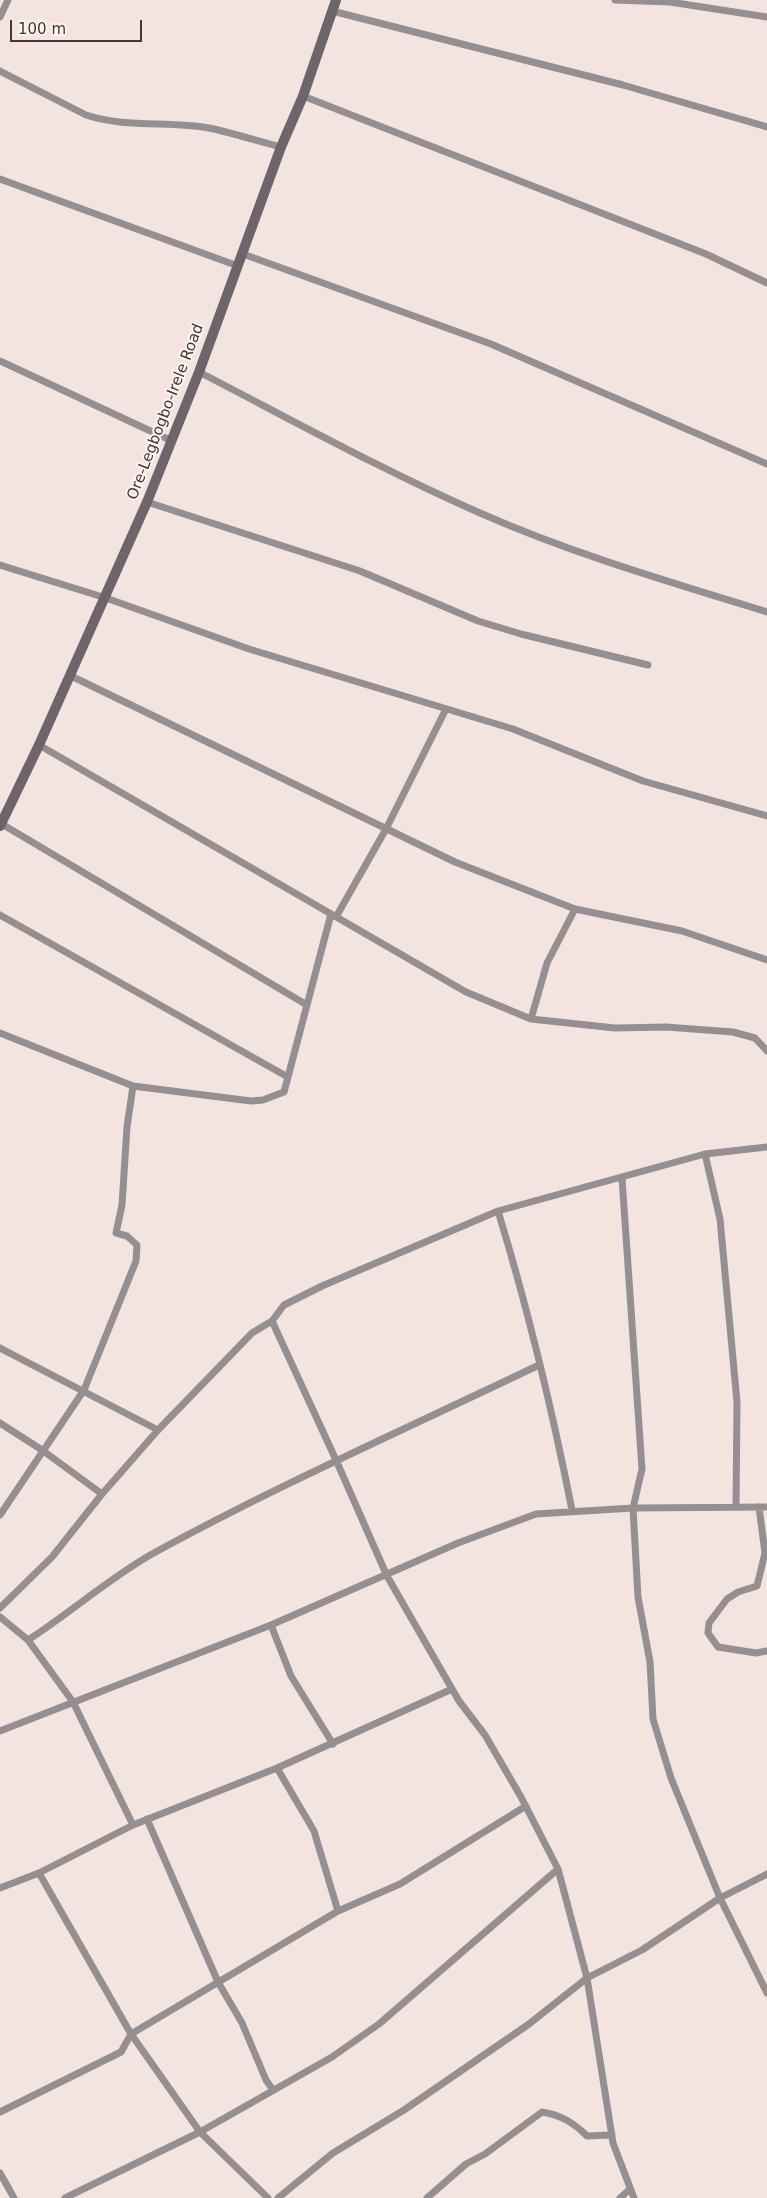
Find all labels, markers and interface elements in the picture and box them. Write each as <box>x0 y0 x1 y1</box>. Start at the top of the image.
scale bar <box>12 10 145 42</box>
text: 100 m <box>18 20 66 38</box>
street label: Ore-Legbogbo-Irele Road <box>124 321 208 503</box>

